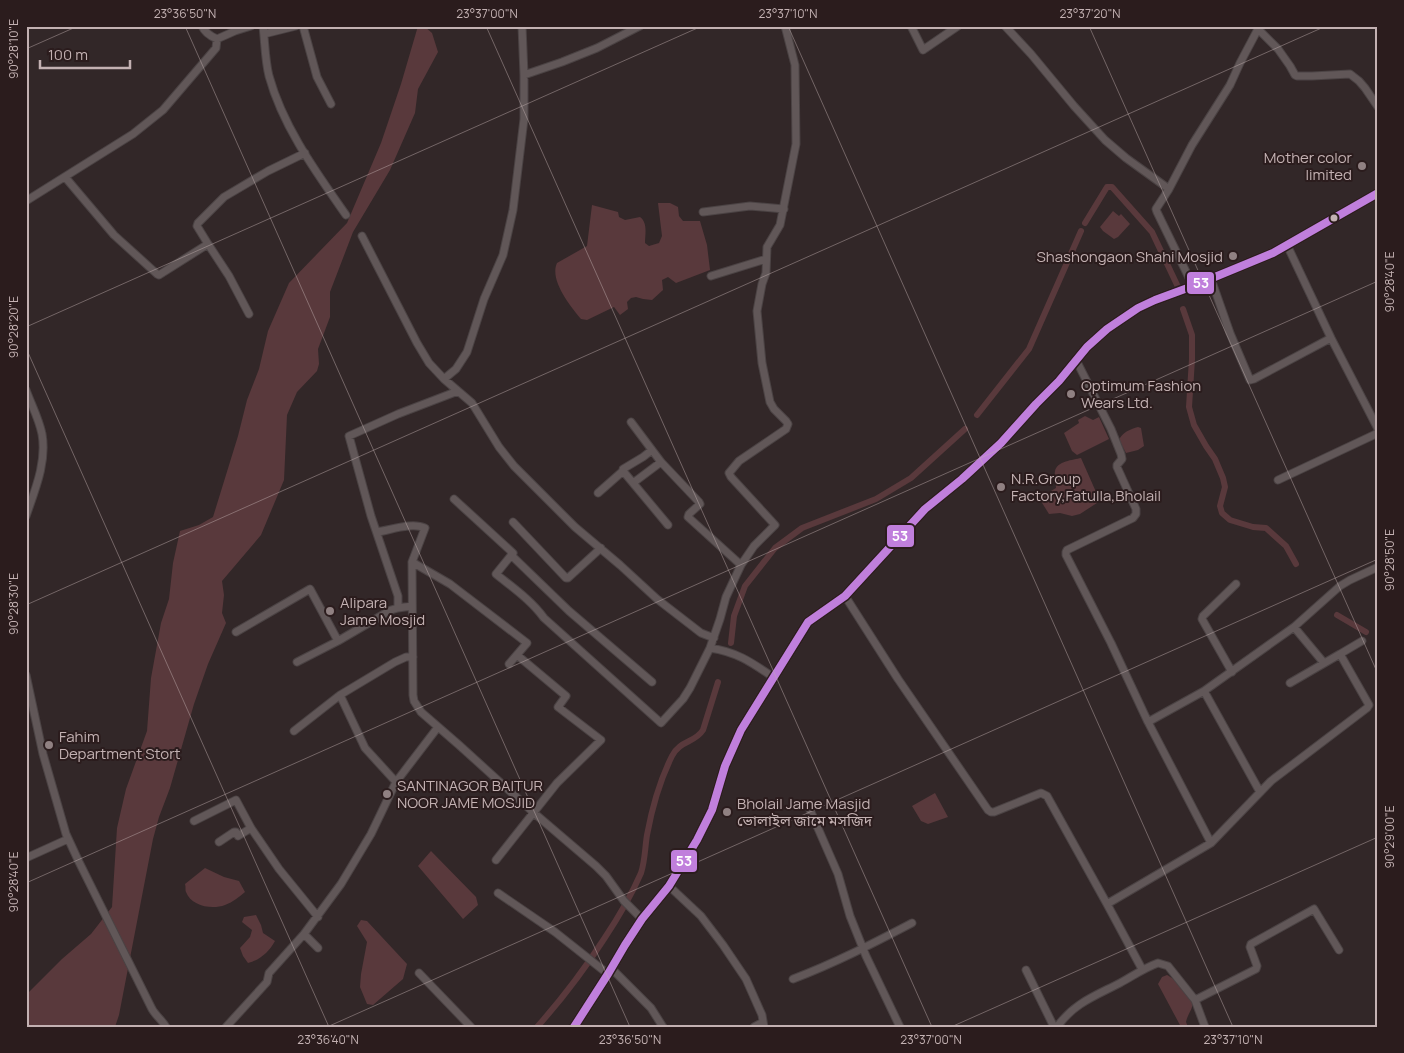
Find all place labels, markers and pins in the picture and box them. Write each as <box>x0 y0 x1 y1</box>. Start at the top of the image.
place label: Mother color limited <box>1264 147 1353 185</box>
marker: Mother color limited <box>1356 160 1368 172</box>
unlabelled marker <box>1329 213 1339 223</box>
place label: Shashongaon Shahi Mosjid <box>1037 246 1223 267</box>
marker: Shashongaon Shahi Mosjid <box>1227 250 1239 262</box>
place label: Optimum Fashion Wears Ltd. <box>1081 375 1201 413</box>
marker: Optimum Fashion Wears Ltd. <box>1065 388 1077 400</box>
place label: N.R.Group Factory,Fatulla,Bholail <box>1011 468 1161 506</box>
marker: N.R.Group Factory,Fatulla,Bholail <box>995 481 1007 493</box>
place label: Alipara Jame Mosjid <box>340 592 425 630</box>
marker: Alipara Jame Mosjid <box>324 605 336 617</box>
place label: Fahim Department Stort <box>59 726 181 764</box>
marker: Fahim Department Stort <box>43 739 55 751</box>
place label: SANTINAGOR BAITUR NOOR JAME MOSJID <box>397 775 543 813</box>
marker: SANTINAGOR BAITUR NOOR JAME MOSJID <box>381 788 393 800</box>
place label: Bholail Jame Masjid ভোলাইল জামে মসজিদ <box>737 793 873 831</box>
marker: Bholail Jame Masjid ভোলাইল জামে মসজিদ <box>721 806 733 818</box>

